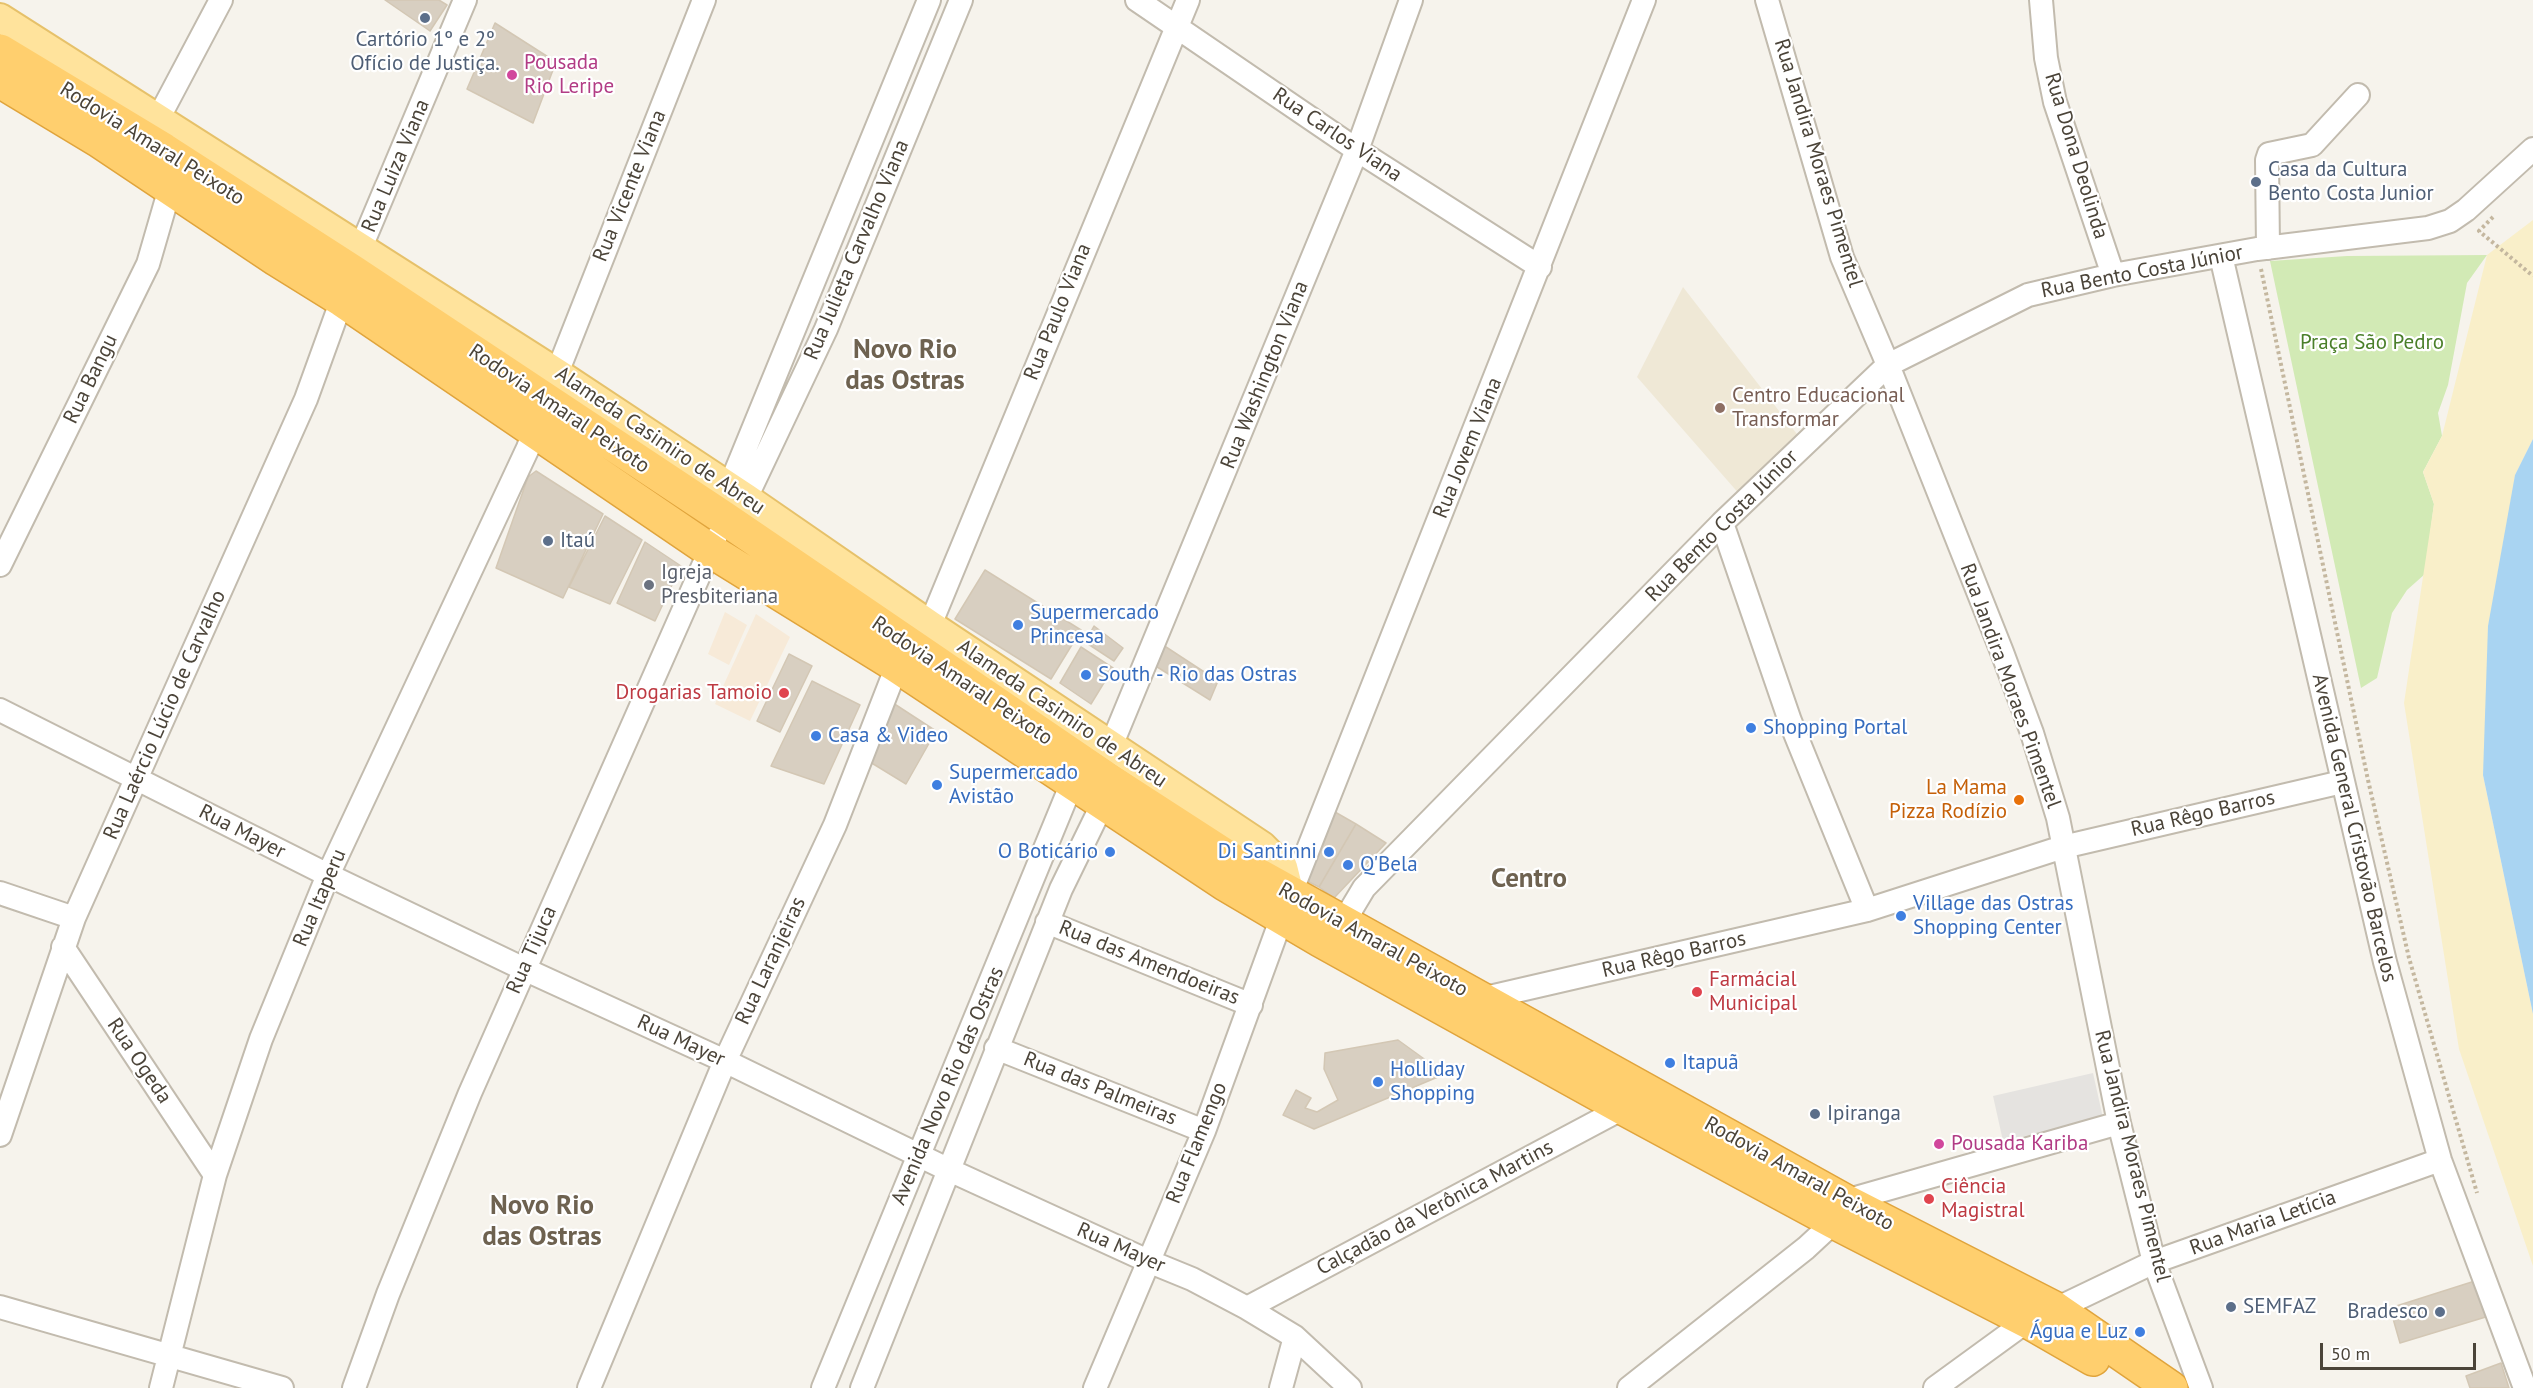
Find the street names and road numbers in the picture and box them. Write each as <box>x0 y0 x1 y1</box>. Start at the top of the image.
street label: Rua Jandira Moraes Pimentel <box>1768 36 1868 290</box>
street label: Rua Dona Deolinda <box>2039 70 2113 242</box>
street label: Rodovia Amaral Peixoto <box>55 77 249 211</box>
street label: Rua Carlos Viana <box>1268 82 1406 188</box>
street label: Rua Luiza Viana <box>357 96 435 236</box>
street label: Rua Vicente Viana <box>588 106 672 266</box>
street label: Rua Julieta Carvalho Viana <box>799 136 915 364</box>
street label: Rua Paulo Viana <box>1019 240 1097 384</box>
street label: Rua Bento Costa Júnior <box>2039 240 2245 304</box>
street label: Rua Washington Viana <box>1216 277 1314 473</box>
street label: Rua Bangu <box>59 330 123 428</box>
street label: Rodovia Amaral Peixoto <box>464 339 654 479</box>
street label: Alameda Casimiro de Abreu <box>550 361 770 521</box>
street label: Rua Jovem Viana <box>1428 374 1508 522</box>
street label: Rua Bento Costa Júnior <box>1641 445 1803 607</box>
street label: Rua Jandira Moraes Pimentel <box>1954 560 2066 812</box>
street label: Rua Laércio Lúcio de Carvalho <box>98 586 232 844</box>
street label: Rodovia Amaral Peixoto <box>867 611 1057 751</box>
street label: Alameda Casimiro de Abreu <box>952 634 1172 794</box>
street label: Avenida General Cristovão Barcelos <box>2306 671 2402 985</box>
street label: Rua Rêgo Barros <box>2129 785 2277 843</box>
street label: Rua Mayer <box>194 799 290 865</box>
street label: Rua Itaperu <box>288 845 352 951</box>
street label: Rodovia Amaral Peixoto <box>1274 877 1472 1003</box>
street label: Rua Laranjeiras <box>730 893 812 1029</box>
street label: Rua Tijuca <box>501 902 563 998</box>
street label: Rua das Amendoeiras <box>1055 915 1243 1011</box>
street label: Rua Rêgo Barros <box>1600 926 1748 984</box>
street label: Avenida Novo Rio das Ostras <box>886 963 1010 1209</box>
street label: Rua Mayer <box>633 1010 729 1072</box>
street label: Rua Ogeda <box>101 1013 177 1109</box>
street label: Rua Jandira Moraes Pimentel <box>2089 1028 2175 1284</box>
street label: Rua das Palmeiras <box>1020 1047 1180 1131</box>
street label: Rua Flamengo <box>1161 1079 1233 1207</box>
street label: Rodovia Amaral Peixoto <box>1700 1111 1898 1237</box>
street label: Calçadão da Verônica Martins <box>1312 1135 1558 1281</box>
street label: Rua Maria Letícia <box>2186 1185 2340 1261</box>
street label: Rua Mayer <box>1073 1217 1169 1279</box>

